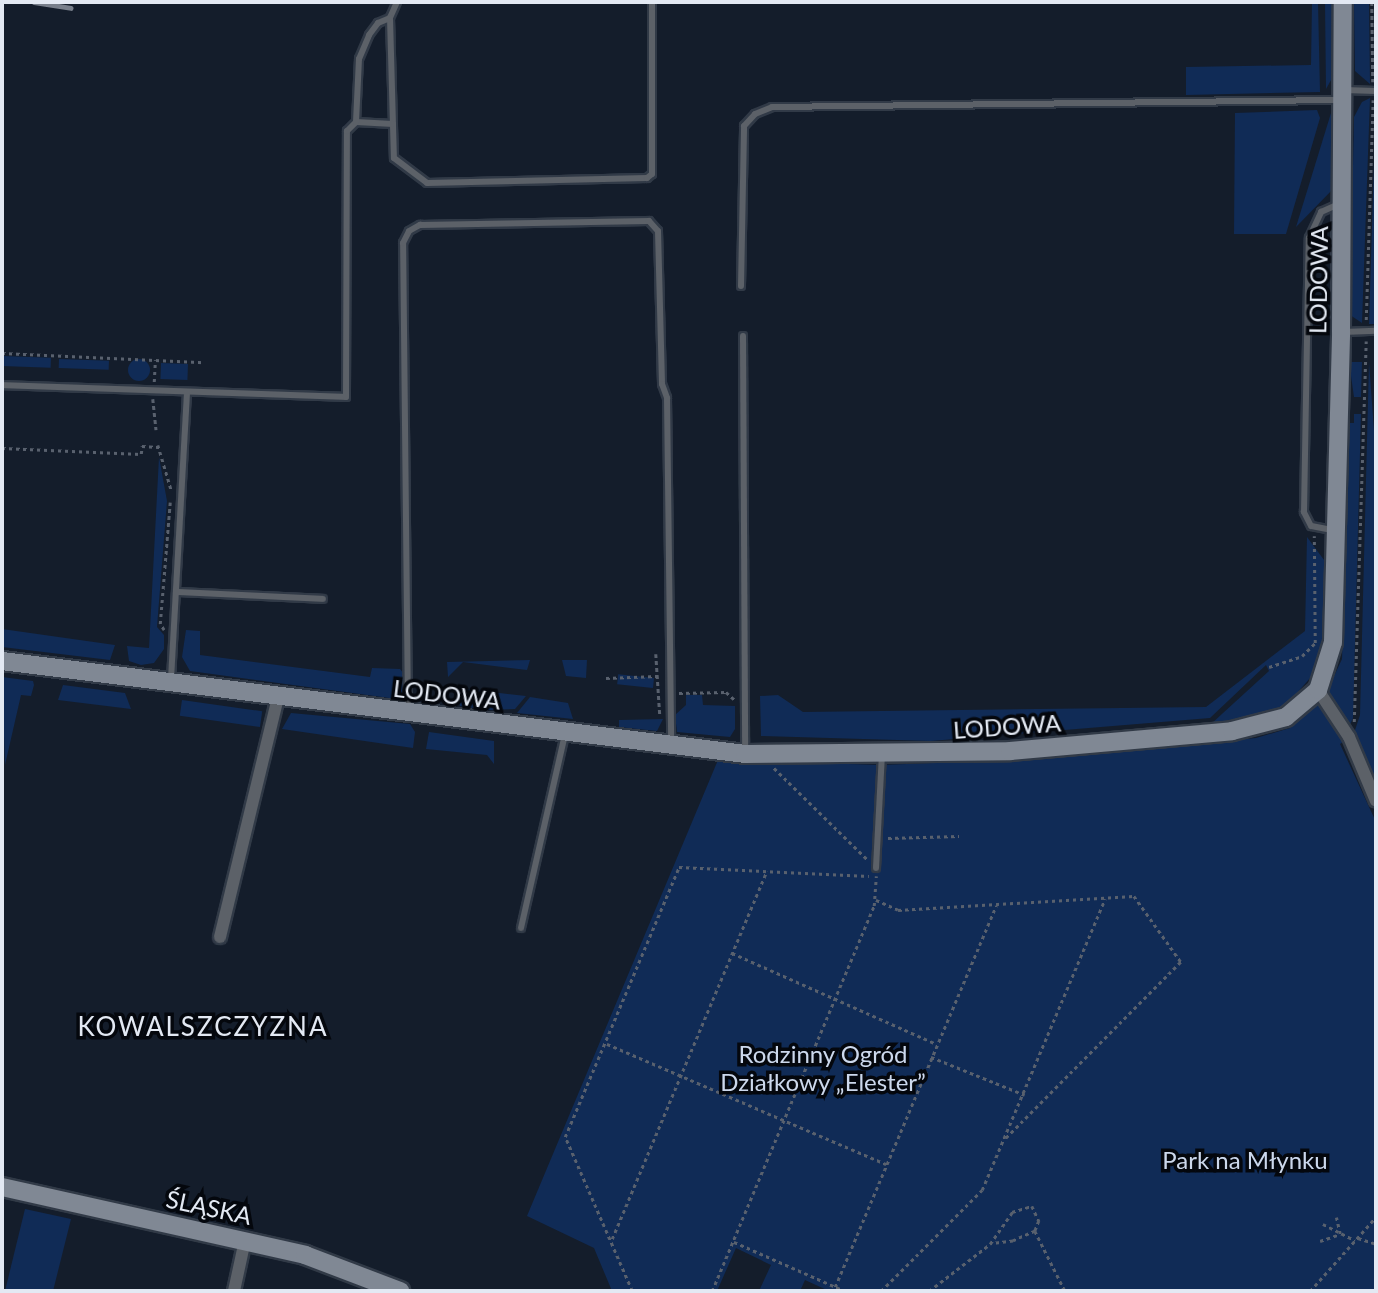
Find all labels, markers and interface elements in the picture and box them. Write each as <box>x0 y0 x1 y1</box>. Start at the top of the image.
street label: LODOWA <box>1303 226 1333 334</box>
street label: LODOWA <box>392 673 502 715</box>
street label: LODOWA <box>952 708 1062 744</box>
district label: KOWALSZCZYZNA <box>79 1011 327 1043</box>
park label: Rodzinny Ogród Działkowy „Elester” <box>720 1040 926 1096</box>
park label: Park na Młynku <box>1162 1146 1328 1174</box>
street label: ŚLĄSKA <box>164 1184 254 1230</box>

